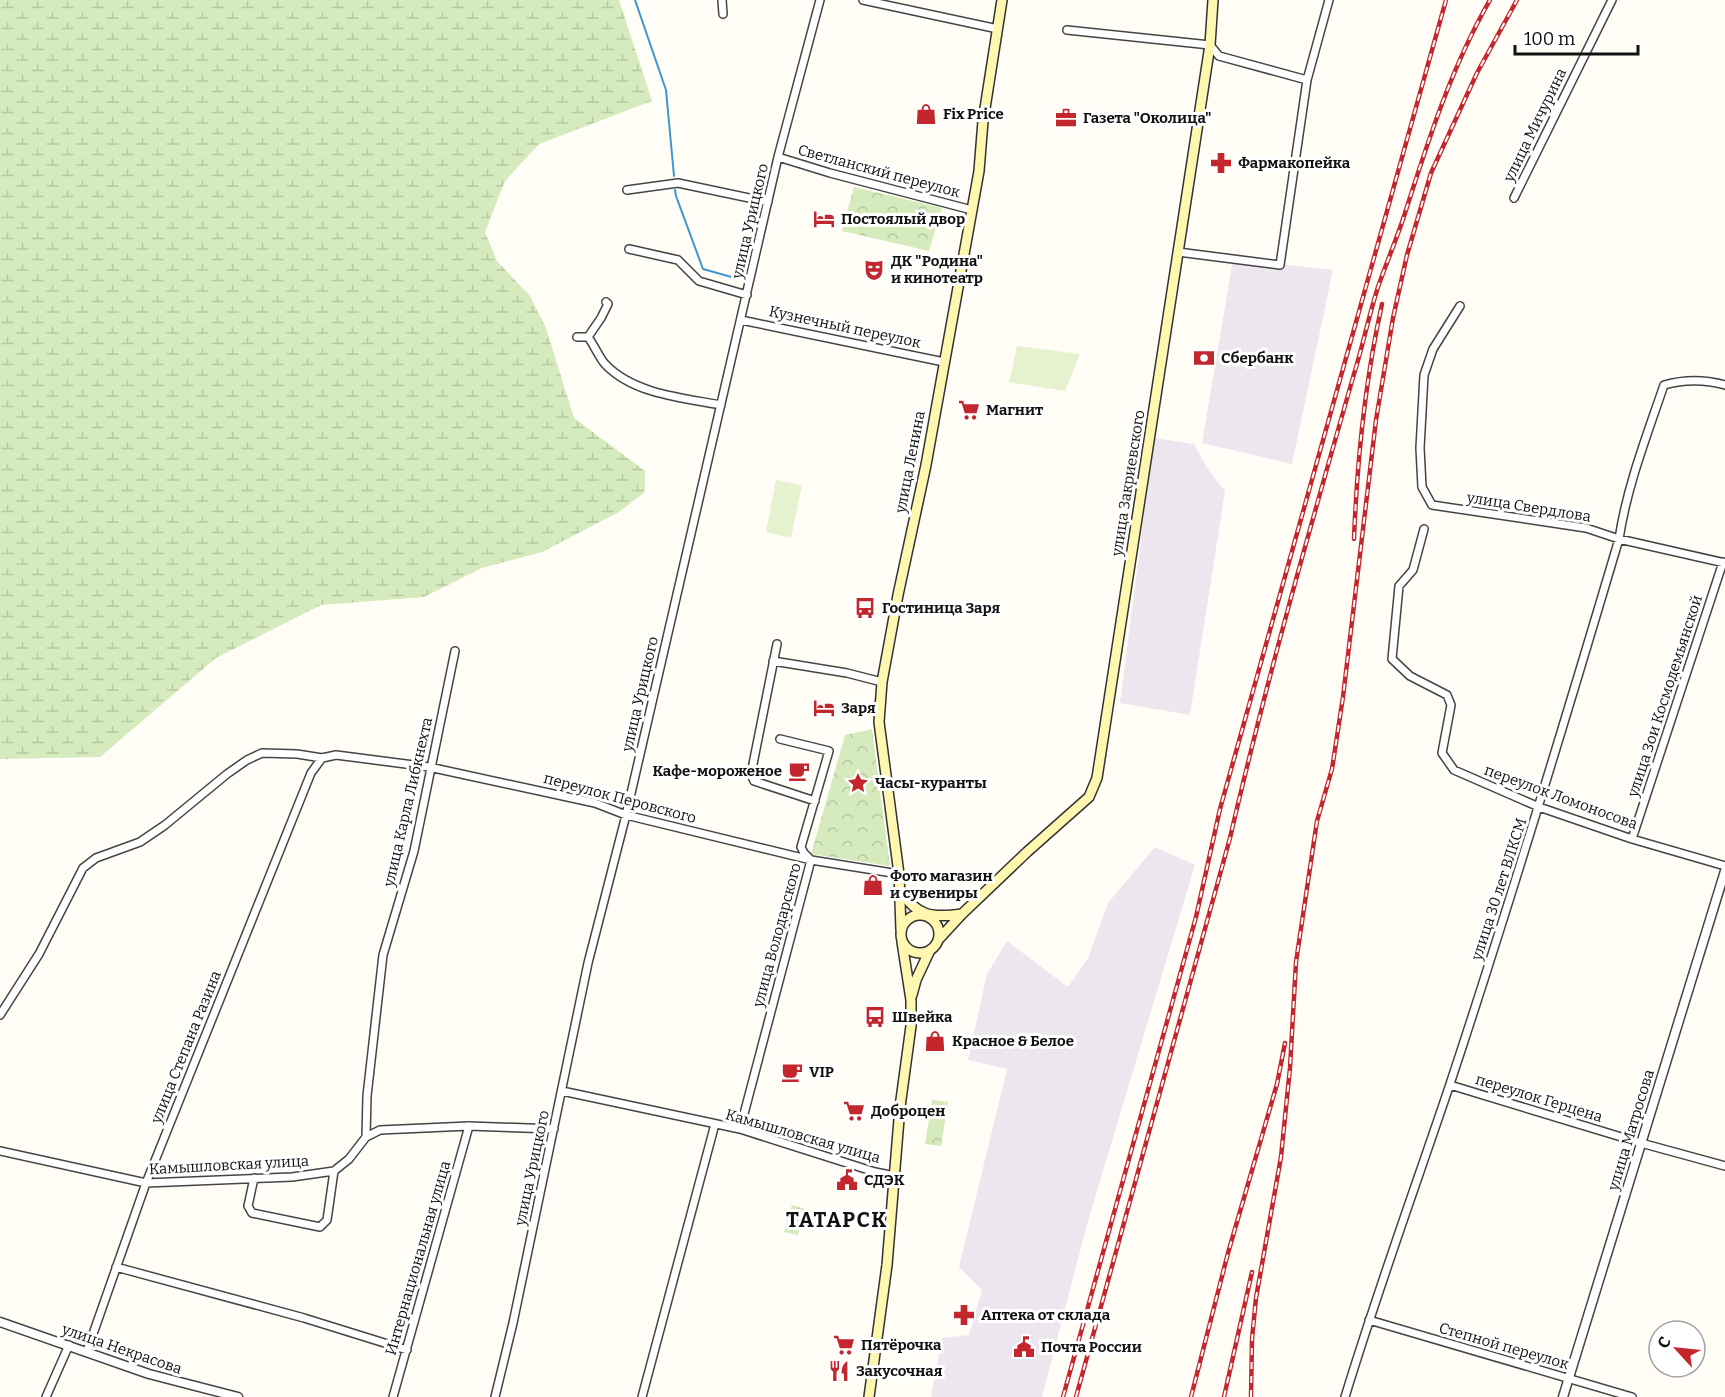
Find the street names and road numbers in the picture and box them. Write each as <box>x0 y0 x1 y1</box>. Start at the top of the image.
street label: улица Мичурина <box>1499 65 1570 186</box>
street label: Светланский переулок <box>796 141 962 201</box>
street label: улица Урицкого <box>728 162 772 281</box>
street label: Кузнечный переулок <box>767 302 923 352</box>
street label: улица Ленина <box>891 409 929 516</box>
street label: улица Закриевского <box>1107 409 1148 558</box>
street label: улица Свердлова <box>1465 488 1592 526</box>
street label: улица Зои Космодемьянской <box>1623 593 1706 800</box>
street label: улица Урицкого <box>618 635 662 754</box>
street label: улица Карла Либкнехта <box>380 716 436 889</box>
street label: переулок Ломоносова <box>1482 761 1640 833</box>
street label: переулок Перовского <box>542 769 698 827</box>
street label: улица 30 лет ВЛКСМ <box>1467 816 1531 963</box>
street label: улица Володарского <box>749 861 805 1010</box>
street label: улица Степана Разина <box>147 968 225 1127</box>
street label: улица Матросова <box>1604 1067 1658 1194</box>
street label: переулок Герцена <box>1473 1070 1605 1126</box>
street label: Камышловская улица <box>723 1105 883 1167</box>
street label: улица Урицкого <box>511 1109 553 1228</box>
street label: Камышловская улица <box>148 1152 310 1178</box>
street label: Интернациональная улица <box>382 1159 454 1357</box>
street label: Степной переулок <box>1437 1319 1571 1373</box>
street label: улица Некрасова <box>59 1320 184 1378</box>

